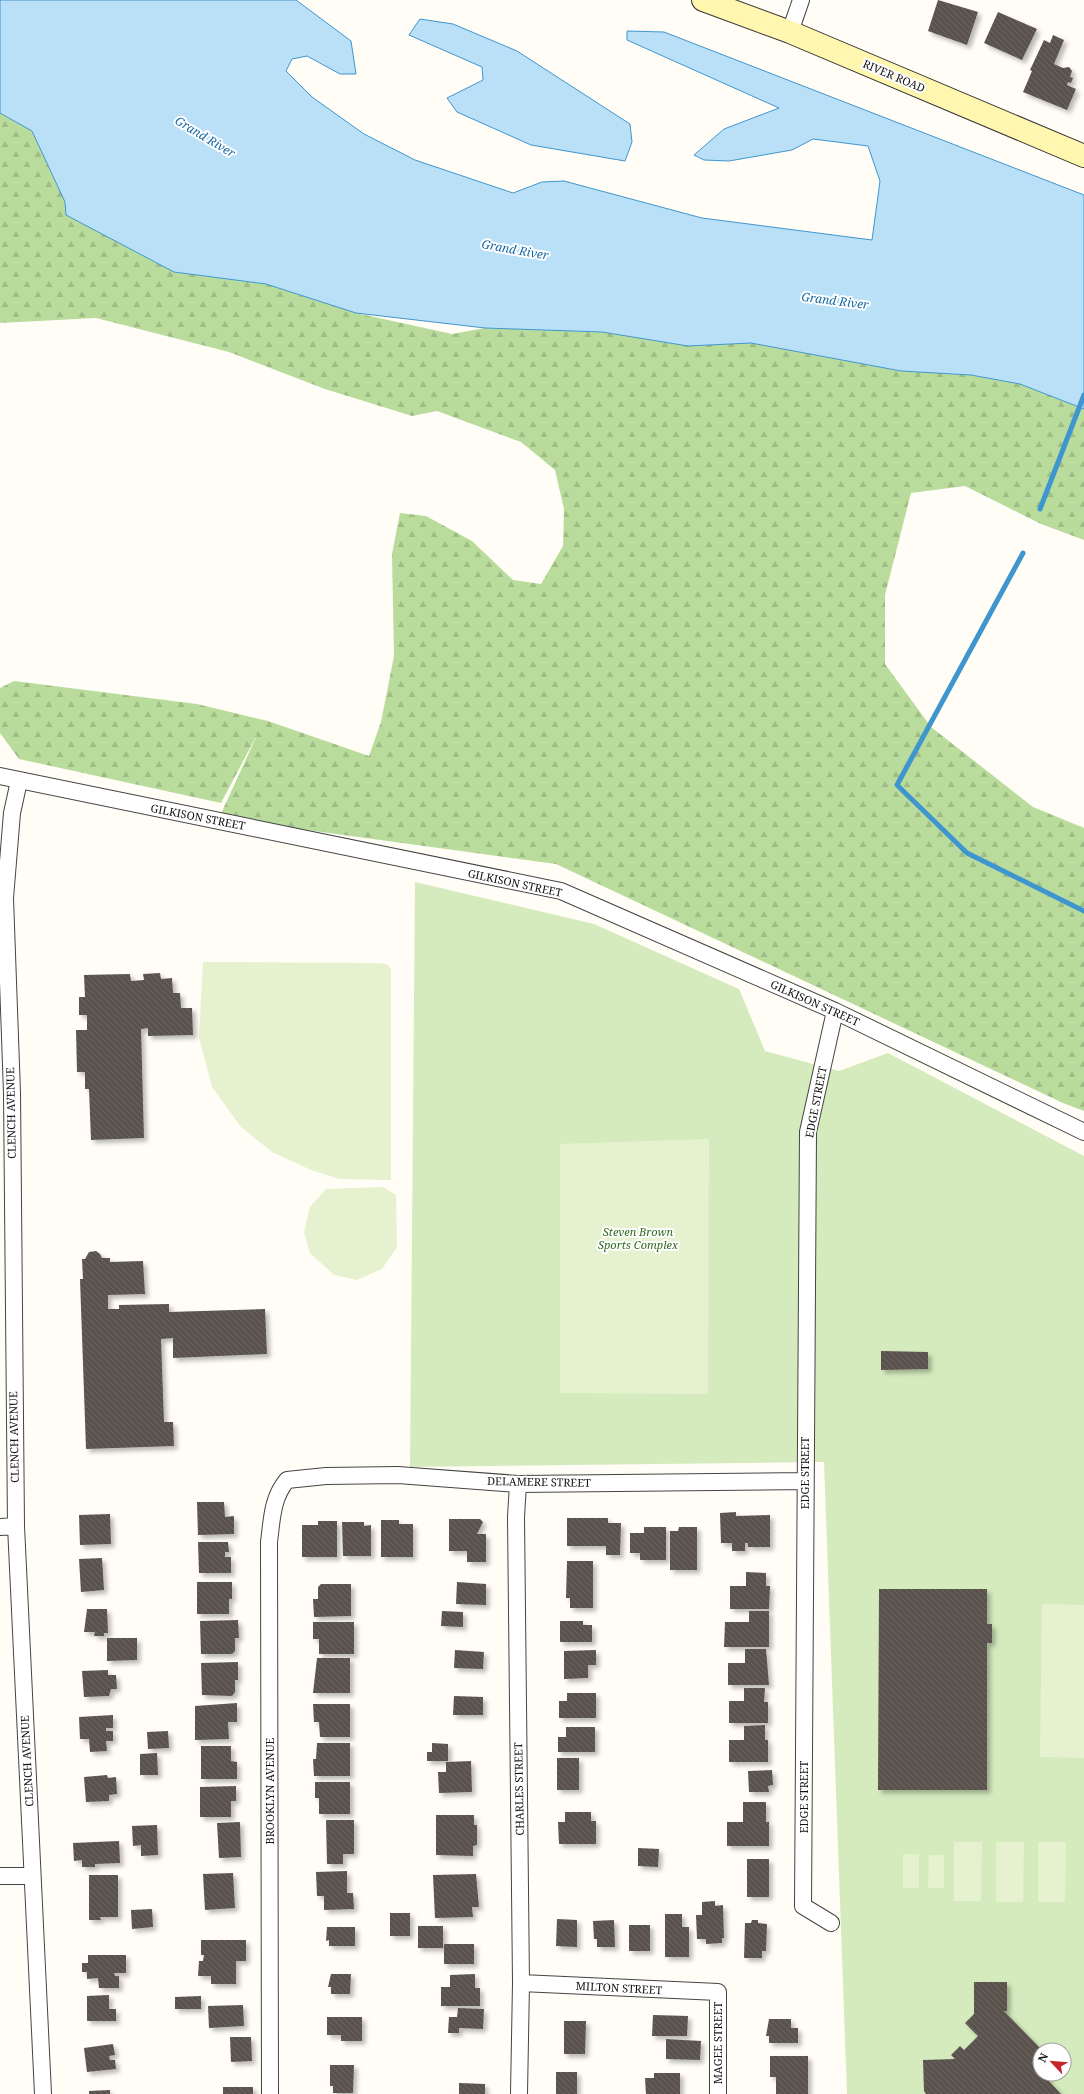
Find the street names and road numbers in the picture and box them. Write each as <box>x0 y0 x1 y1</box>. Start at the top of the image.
street label: RIVER ROAD <box>861 56 928 95</box>
street label: GILKISON STREET <box>150 800 247 833</box>
street label: GILKISON STREET <box>467 865 564 900</box>
street label: GILKISON STREET <box>768 976 862 1029</box>
street label: EDGE STREET <box>801 1065 830 1139</box>
street label: CLENCH AVENUE <box>2 1067 19 1159</box>
street label: CLENCH AVENUE <box>5 1391 22 1483</box>
street label: EDGE STREET <box>797 1436 812 1509</box>
street label: DELAMERE STREET <box>487 1473 591 1490</box>
street label: CLENCH AVENUE <box>17 1715 36 1807</box>
street label: BROOKLYN AVENUE <box>262 1737 277 1844</box>
street label: CHARLES STREET <box>510 1742 527 1836</box>
street label: EDGE STREET <box>796 1760 811 1833</box>
street label: MILTON STREET <box>575 1978 663 1997</box>
street label: MAGEE STREET <box>710 2002 725 2084</box>

